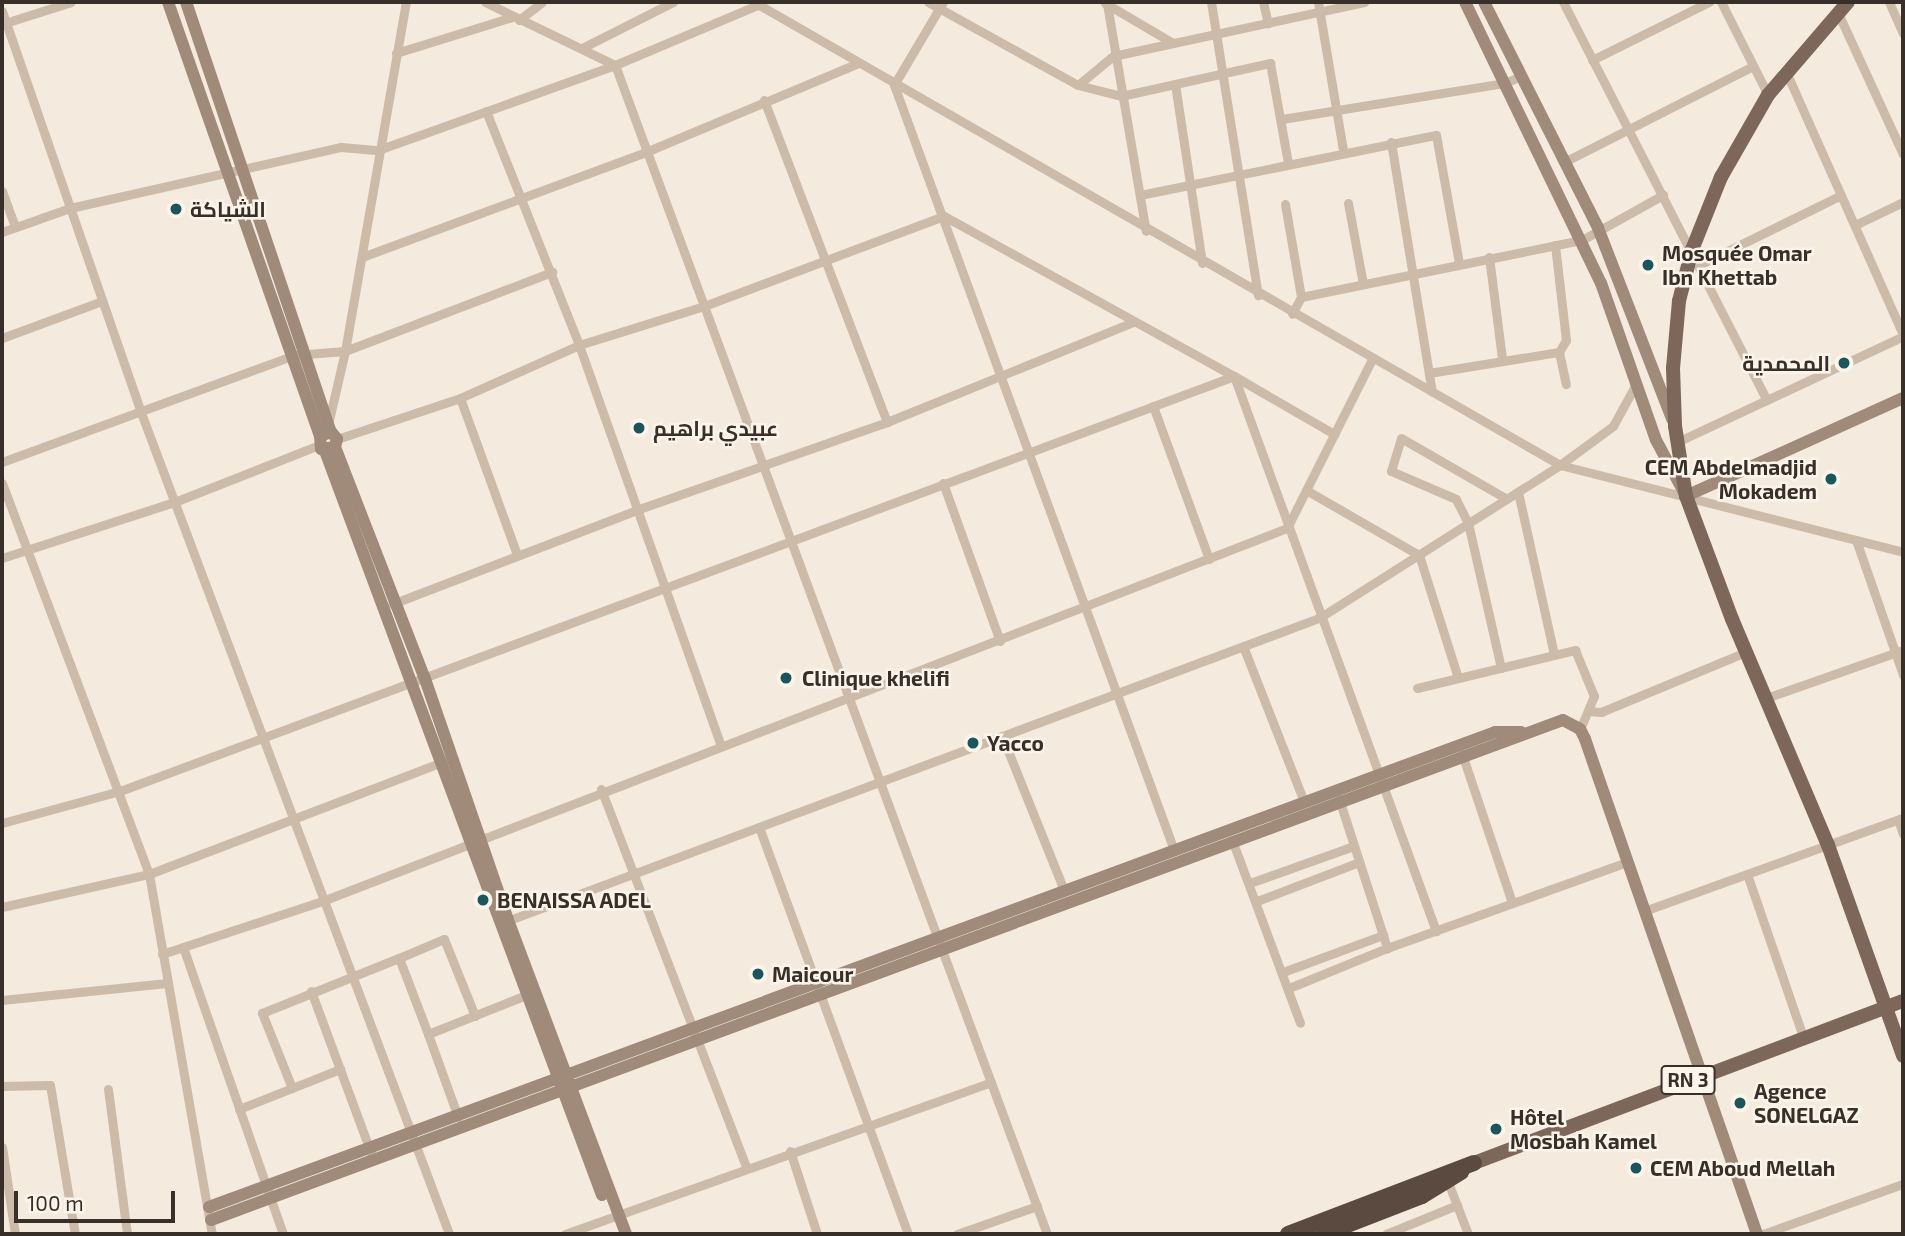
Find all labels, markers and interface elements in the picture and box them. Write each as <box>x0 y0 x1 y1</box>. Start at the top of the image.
place label: الشياكة <box>190 196 266 222</box>
marker: الشياكة <box>168 201 184 217</box>
place label: Mosquée Omar Ibn Khettab <box>1662 240 1812 290</box>
marker: Mosquée Omar Ibn Khettab <box>1640 257 1656 273</box>
place label: المحمدية <box>1742 350 1830 376</box>
marker: المحمدية <box>1836 355 1852 371</box>
place label: عبيدي براهيم <box>653 415 778 441</box>
marker: عبيدي براهيم <box>631 420 647 436</box>
place label: CEM Abdelmadjid Mokadem <box>1644 454 1817 504</box>
marker: CEM Abdelmadjid Mokadem <box>1823 471 1839 487</box>
place label: Clinique khelifi <box>802 665 950 691</box>
marker: Clinique khelifi <box>776 668 796 688</box>
place label: Yacco <box>987 730 1044 756</box>
marker: Yacco <box>965 735 981 751</box>
place label: BENAISSA ADEL <box>497 887 652 913</box>
marker: BENAISSA ADEL <box>475 892 491 908</box>
place label: Maicour <box>772 961 853 987</box>
marker: Maicour <box>750 966 766 982</box>
road number: RN 3 <box>1660 1064 1716 1096</box>
place label: Agence SONELGAZ <box>1754 1078 1859 1128</box>
marker: Agence SONELGAZ <box>1732 1095 1748 1111</box>
place label: Hôtel Mosbah Kamel <box>1510 1104 1657 1154</box>
marker: Hôtel Mosbah Kamel <box>1488 1121 1504 1137</box>
place label: CEM Aboud Mellah <box>1650 1155 1836 1181</box>
marker: CEM Aboud Mellah <box>1628 1160 1644 1176</box>
scale bar <box>18 1176 178 1220</box>
text: 100 m <box>27 1190 84 1215</box>

